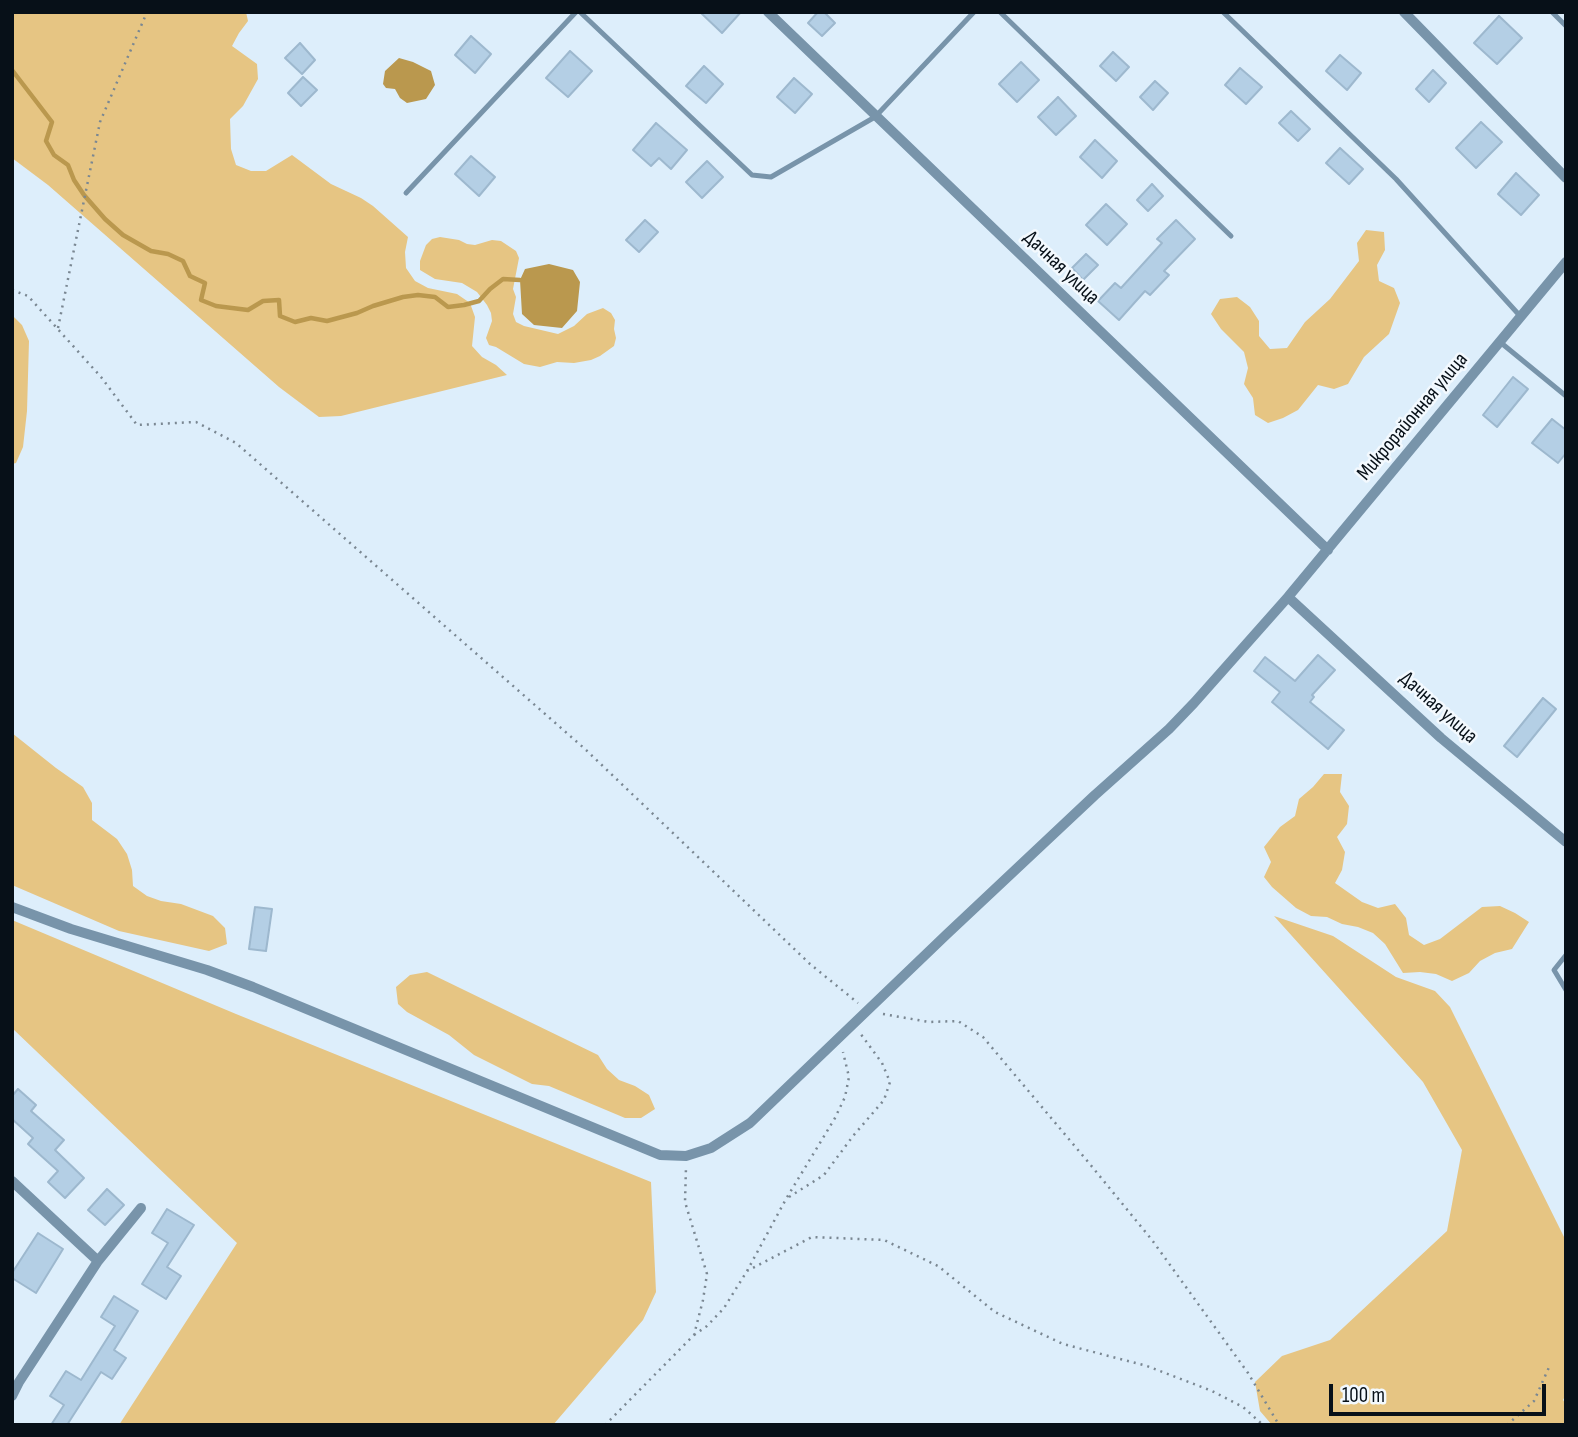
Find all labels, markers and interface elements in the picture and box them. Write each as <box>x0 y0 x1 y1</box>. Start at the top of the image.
street label: Дачная улица <box>1018 226 1104 310</box>
street label: Микрорайонная улица <box>1352 348 1474 486</box>
street label: Дачная улица <box>1394 667 1482 749</box>
scale bar <box>1333 1370 1550 1414</box>
text: 100 m <box>1342 1383 1385 1408</box>

